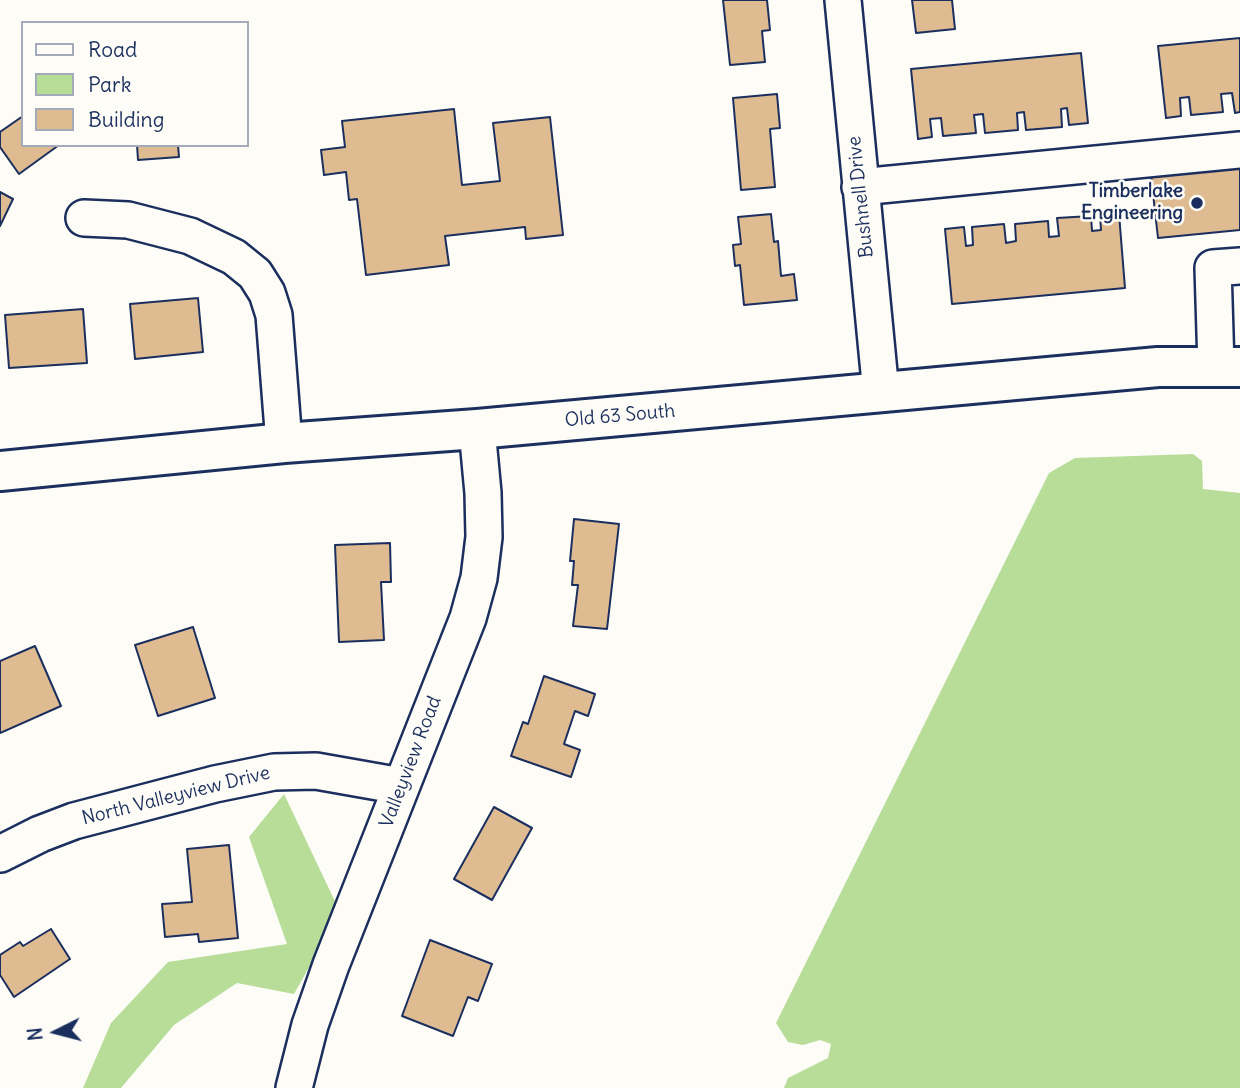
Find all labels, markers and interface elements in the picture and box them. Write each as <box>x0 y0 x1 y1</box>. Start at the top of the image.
legend <box>21 21 248 147</box>
text: Road <box>88 36 137 63</box>
text: Park <box>88 71 131 98</box>
text: Building <box>88 106 164 133</box>
street label: Bushnell Drive <box>843 135 879 259</box>
place label: Timberlake Engineering <box>1081 181 1183 225</box>
marker: Timberlake Engineering <box>1189 195 1205 211</box>
street label: Old 63 South <box>564 400 676 432</box>
street label: Valleyview Road <box>375 693 447 831</box>
street label: North Valleyview Drive <box>80 762 272 830</box>
north arrow <box>21 997 91 1067</box>
text: N <box>22 1026 48 1042</box>

